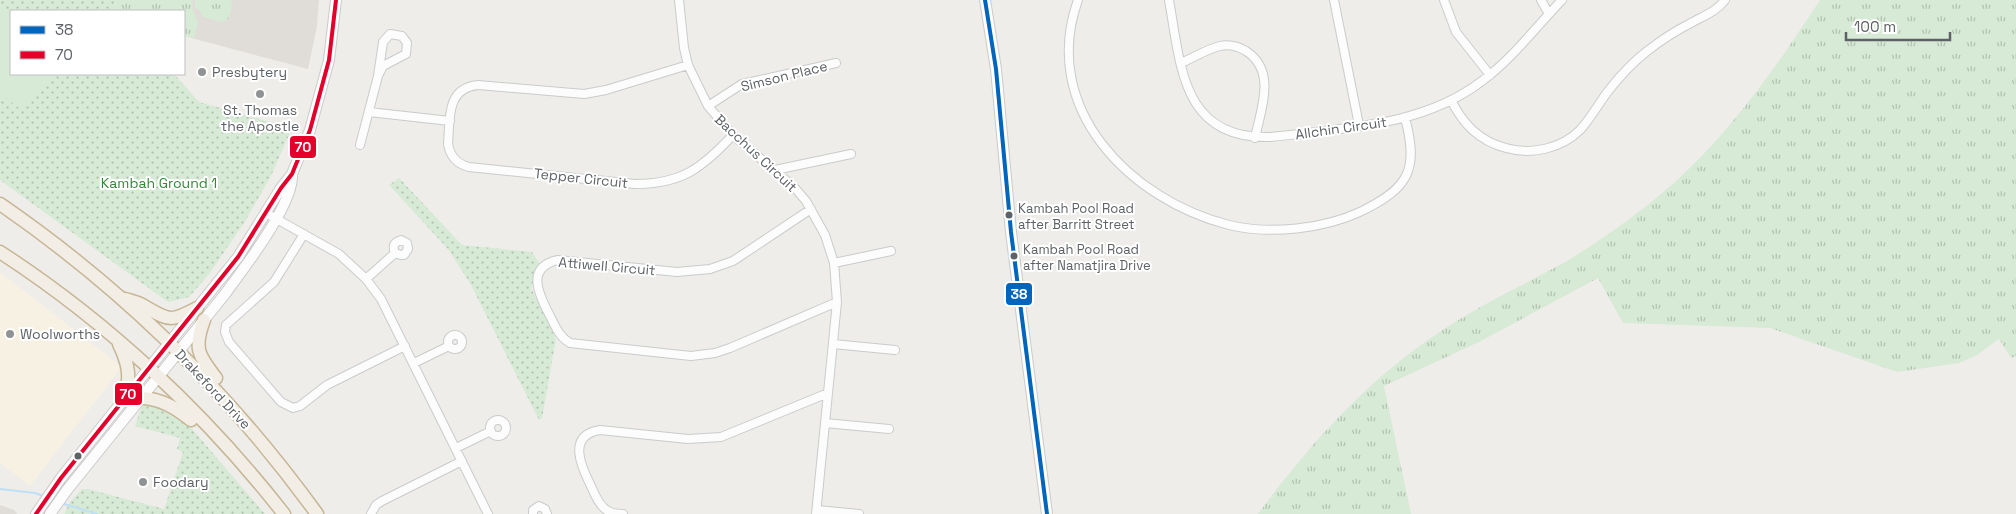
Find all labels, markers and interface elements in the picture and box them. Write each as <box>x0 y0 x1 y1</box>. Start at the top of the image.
legend <box>10 10 185 75</box>
scale bar <box>1846 10 1950 42</box>
text: 100 m <box>1854 17 1896 36</box>
text: 38 <box>55 20 73 39</box>
text: 70 <box>55 45 73 64</box>
street label: Simson Place <box>739 57 829 95</box>
place label: Presbytery <box>212 63 287 81</box>
marker: Presbytery <box>196 66 208 78</box>
marker: St. Thomas the Apostle <box>254 88 266 100</box>
place label: St. Thomas the Apostle <box>221 101 299 135</box>
street label: Bacchus Circuit <box>711 110 801 196</box>
street label: Allchin Circuit <box>1294 113 1388 143</box>
line badge: 70 <box>289 135 317 159</box>
text: 70 <box>295 138 311 156</box>
street label: Tepper Circuit <box>533 164 629 192</box>
park label: Kambah Ground 1 <box>101 174 217 192</box>
place label: Kambah Pool Road after Barritt Street <box>1018 200 1135 233</box>
marker: Kambah Pool Road after Barritt Street <box>1004 210 1014 220</box>
place label: Kambah Pool Road after Namatjira Drive <box>1023 241 1151 274</box>
marker: Kambah Pool Road after Namatjira Drive <box>1009 251 1019 261</box>
street label: Attiwell Circuit <box>558 253 656 279</box>
line badge: 38 <box>1005 282 1033 306</box>
text: 38 <box>1011 285 1028 303</box>
place label: Woolworths <box>20 325 100 343</box>
marker: Woolworths <box>4 328 16 340</box>
street label: Drakeford Drive <box>171 345 255 433</box>
line badge: 70 <box>114 382 143 406</box>
text: 70 <box>120 385 136 403</box>
unlabelled marker <box>73 451 83 461</box>
place label: Foodary <box>153 473 209 491</box>
marker: Foodary <box>137 476 149 488</box>

